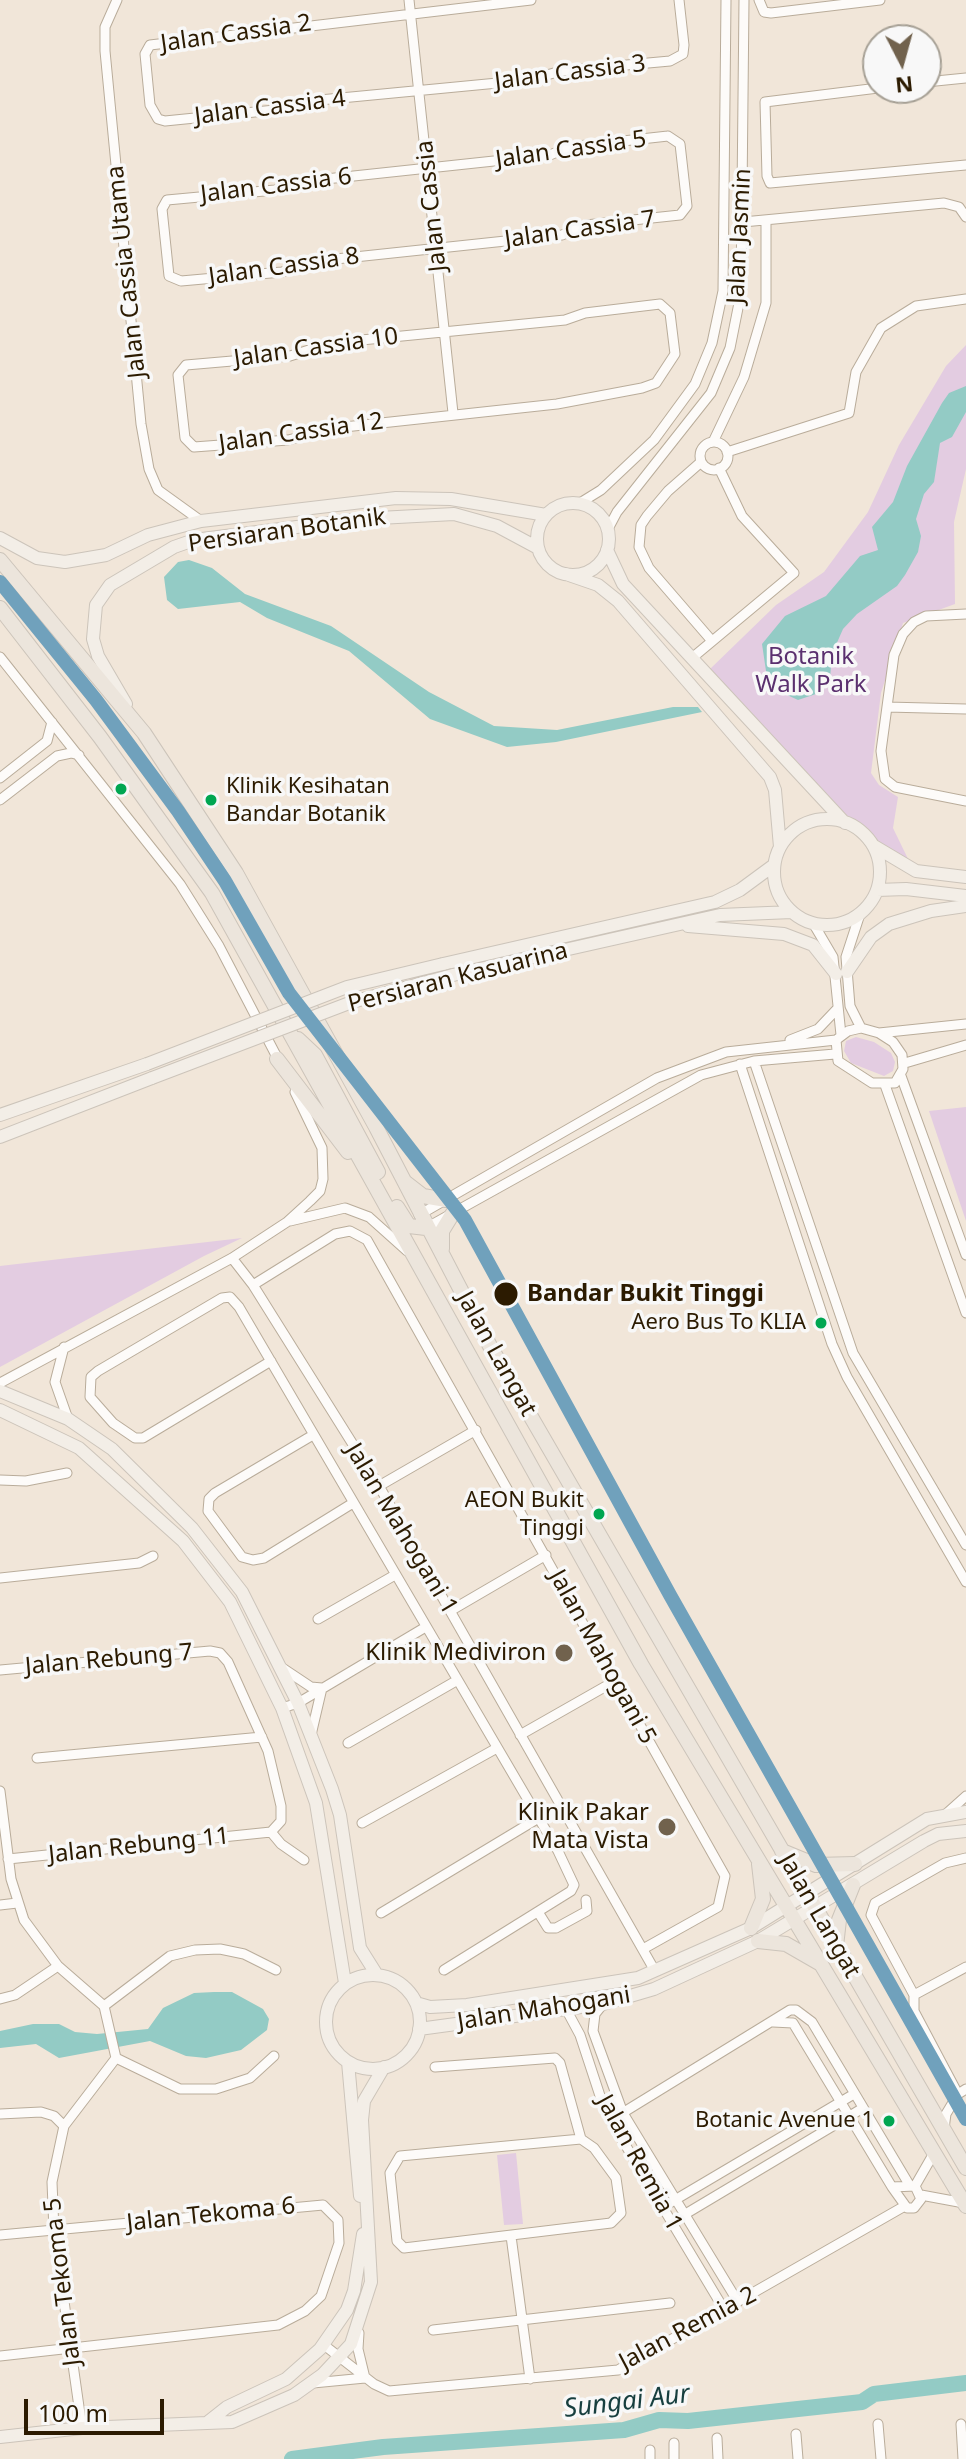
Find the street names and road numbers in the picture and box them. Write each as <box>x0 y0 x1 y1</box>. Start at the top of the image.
street label: Jalan Cassia 2 <box>159 9 313 59</box>
street label: Jalan Cassia 3 <box>493 49 647 97</box>
street label: Jalan Cassia 4 <box>193 84 347 132</box>
street label: Jalan Cassia 5 <box>494 125 648 175</box>
street label: Jalan Cassia <box>411 139 453 273</box>
street label: Jalan Cassia 6 <box>199 162 353 210</box>
street label: Jalan Cassia Utama <box>102 164 152 380</box>
street label: Jalan Jasmin <box>722 167 758 305</box>
street label: Jalan Cassia 7 <box>503 205 657 255</box>
street label: Jalan Cassia 8 <box>207 242 361 292</box>
street label: Jalan Cassia 10 <box>232 322 400 374</box>
street label: Jalan Cassia 12 <box>217 407 385 459</box>
street label: Persiaran Botanik <box>186 503 388 559</box>
street label: Persiaran Kasuarina <box>345 937 571 1019</box>
street label: Jalan Langat <box>450 1286 542 1422</box>
street label: Jalan Mahogani 1 <box>339 1438 463 1620</box>
street label: Jalan Mahogani 5 <box>542 1565 662 1749</box>
street label: Jalan Rebung 7 <box>24 1638 194 1682</box>
street label: Jalan Rebung 11 <box>47 1822 231 1870</box>
street label: Jalan Langat <box>772 1849 866 1983</box>
street label: Jalan Mahogani <box>456 1981 632 2037</box>
street label: Jalan Remia 1 <box>590 2090 688 2236</box>
street label: Jalan Tekoma 6 <box>125 2192 297 2238</box>
street label: Jalan Tekoma 5 <box>38 2196 88 2368</box>
street label: Jalan Remia 2 <box>614 2281 762 2377</box>

